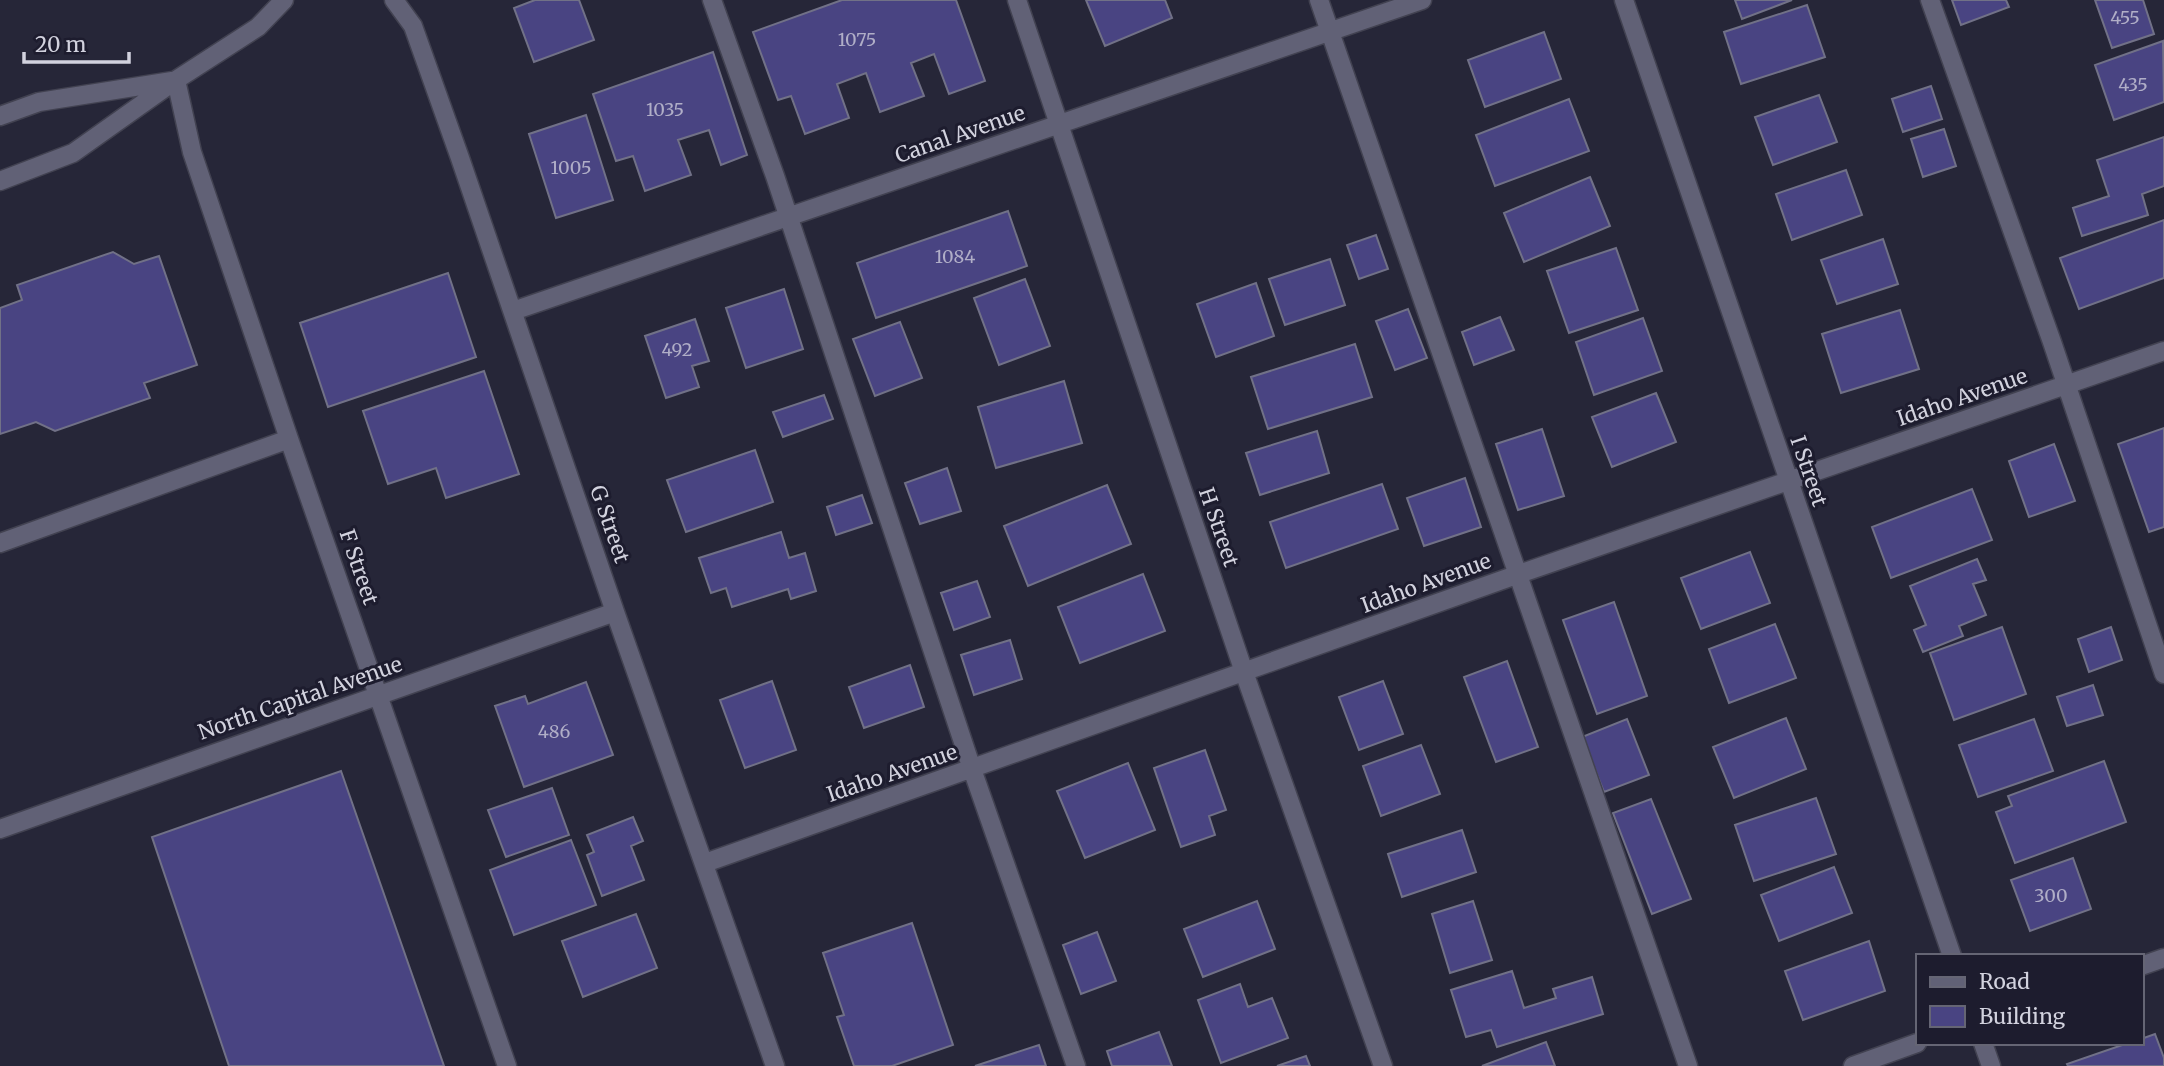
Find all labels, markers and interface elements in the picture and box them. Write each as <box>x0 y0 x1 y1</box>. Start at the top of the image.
house number: 455 <box>2110 6 2140 29</box>
scale bar <box>24 21 130 65</box>
house number: 1075 <box>838 28 876 51</box>
text: 20 m <box>35 31 87 58</box>
house number: 435 <box>2118 73 2148 96</box>
house number: 1035 <box>646 98 684 121</box>
street label: Canal Avenue <box>891 99 1029 169</box>
house number: 1005 <box>551 156 591 179</box>
house number: 1084 <box>935 245 975 268</box>
house number: 492 <box>661 338 693 361</box>
street label: Idaho Avenue <box>1893 362 2031 432</box>
street label: I Street <box>1784 432 1834 510</box>
street label: G Street <box>584 482 636 566</box>
street label: H Street <box>1193 484 1245 570</box>
street label: F Street <box>334 526 384 608</box>
street label: Idaho Avenue <box>1357 547 1495 619</box>
street label: North Capital Avenue <box>195 650 406 746</box>
house number: 486 <box>538 720 570 743</box>
street label: Idaho Avenue <box>823 738 961 808</box>
house number: 300 <box>2034 884 2068 907</box>
legend <box>1916 954 2143 1045</box>
text: Road <box>1979 968 2030 995</box>
text: Building <box>1979 1003 2066 1030</box>

